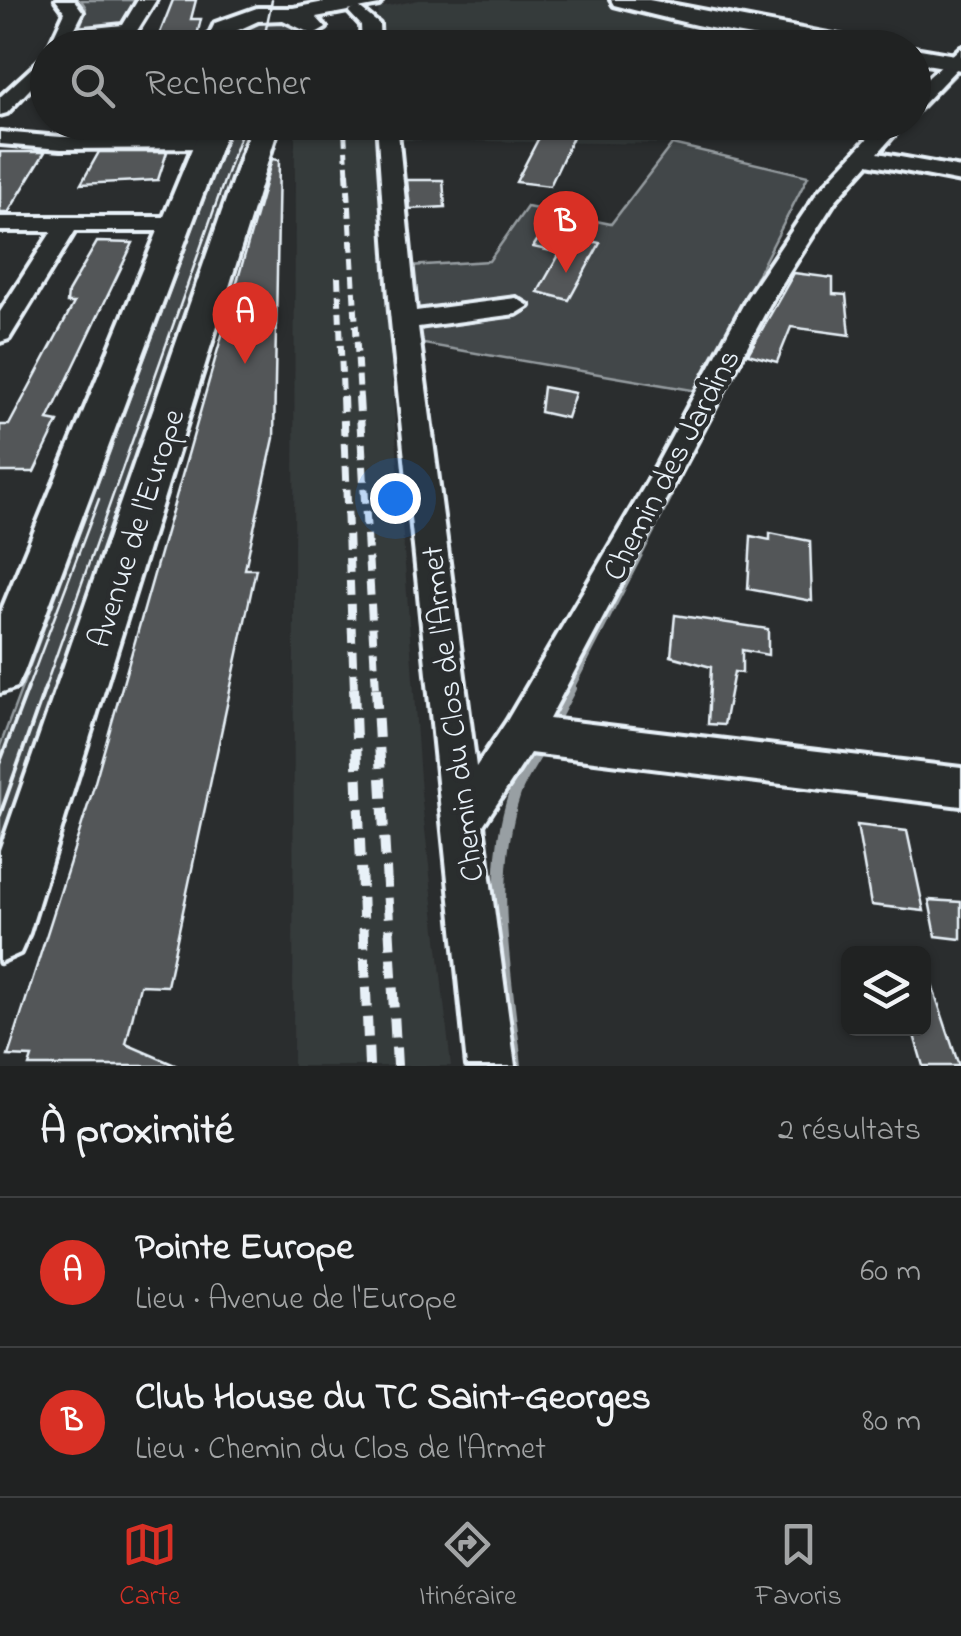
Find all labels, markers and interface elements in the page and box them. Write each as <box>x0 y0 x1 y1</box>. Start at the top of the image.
search box <box>30 30 931 140</box>
text: Rechercher <box>145 57 311 113</box>
icon: search <box>65 58 120 113</box>
pin: B <box>534 190 598 273</box>
pin: A <box>212 282 278 364</box>
street label: Chemin des Jardins <box>592 341 754 590</box>
street label: Avenue de l'Europe <box>78 403 199 655</box>
your location <box>370 473 421 524</box>
street label: Chemin du Clos de l'Armet <box>411 543 498 884</box>
map controls <box>841 946 931 1036</box>
button: layers <box>841 946 931 1036</box>
text: À proximité <box>40 1101 234 1162</box>
text: 2 résultats <box>778 1108 921 1155</box>
text: Pointe Europe <box>135 1221 353 1277</box>
text: A <box>63 1249 82 1296</box>
text: 60 m <box>860 1249 921 1296</box>
text: Lieu · Avenue de l'Europe <box>135 1277 457 1324</box>
text: Club House du TC Saint-Georges <box>135 1371 651 1427</box>
text: B <box>62 1399 83 1446</box>
text: 80 m <box>862 1399 921 1446</box>
text: Lieu · Chemin du Clos de l'Armet <box>135 1427 546 1474</box>
tab: Carte <box>119 1517 180 1618</box>
tab: Itinéraire <box>419 1517 516 1618</box>
tab: Favoris <box>755 1517 842 1618</box>

